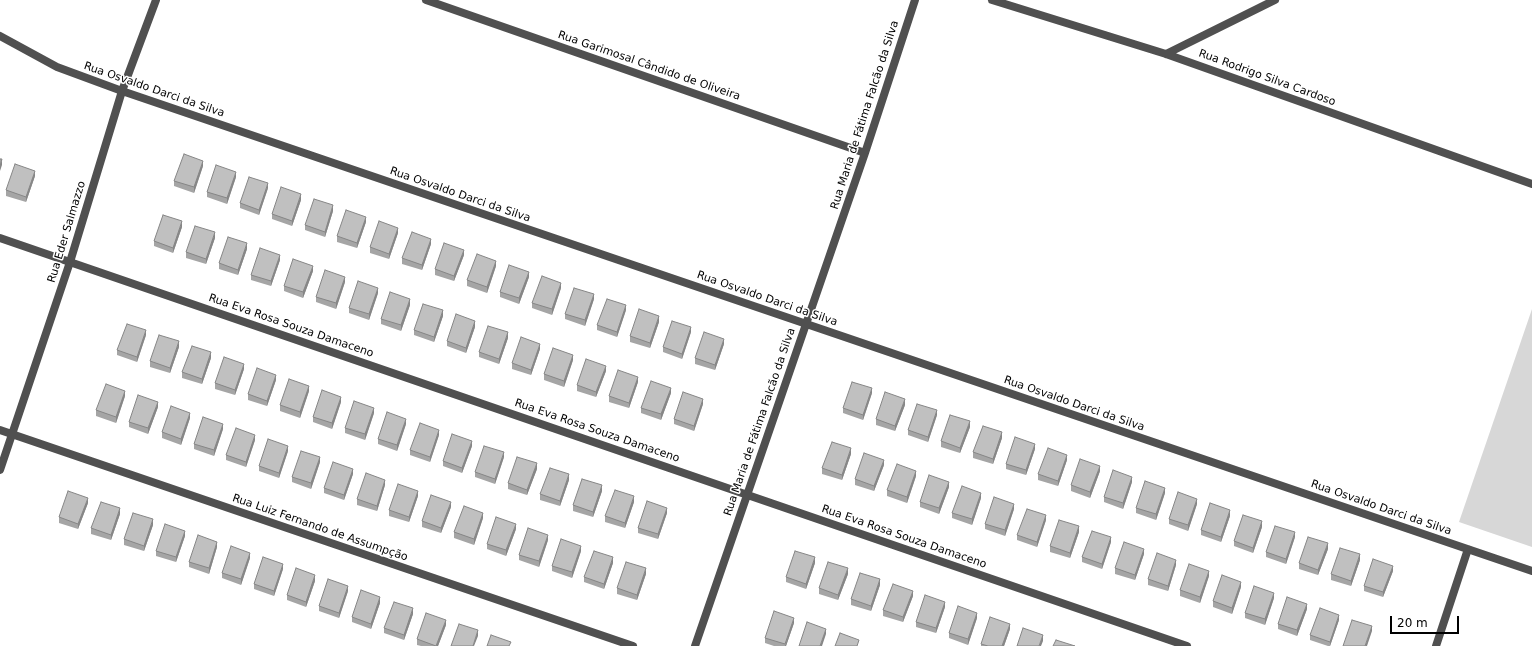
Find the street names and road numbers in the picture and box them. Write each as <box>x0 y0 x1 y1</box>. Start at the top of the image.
street label: Rua Maria de Fátima Falcão da Silva <box>828 19 902 211</box>
street label: Rua Garimosal Cândido de Oliveira <box>556 29 742 103</box>
street label: Rua Rodrigo Silva Cardoso <box>1197 47 1337 109</box>
street label: Rua Osvaldo Darci da Silva <box>82 60 226 120</box>
street label: Rua Osvaldo Darci da Silva <box>388 165 532 225</box>
street label: Rua Eder Salmazzo <box>45 180 89 284</box>
street label: Rua Osvaldo Darci da Silva <box>695 269 839 329</box>
street label: Rua Eva Rosa Souza Damaceno <box>207 291 375 361</box>
street label: Rua Maria de Fátima Falcão da Silva <box>722 326 798 518</box>
street label: Rua Osvaldo Darci da Silva <box>1002 374 1146 434</box>
street label: Rua Eva Rosa Souza Damaceno <box>513 396 681 466</box>
street label: Rua Osvaldo Darci da Silva <box>1309 478 1453 538</box>
street label: Rua Luiz Fernando de Assumpção <box>231 492 409 564</box>
street label: Rua Eva Rosa Souza Damaceno <box>820 502 988 572</box>

